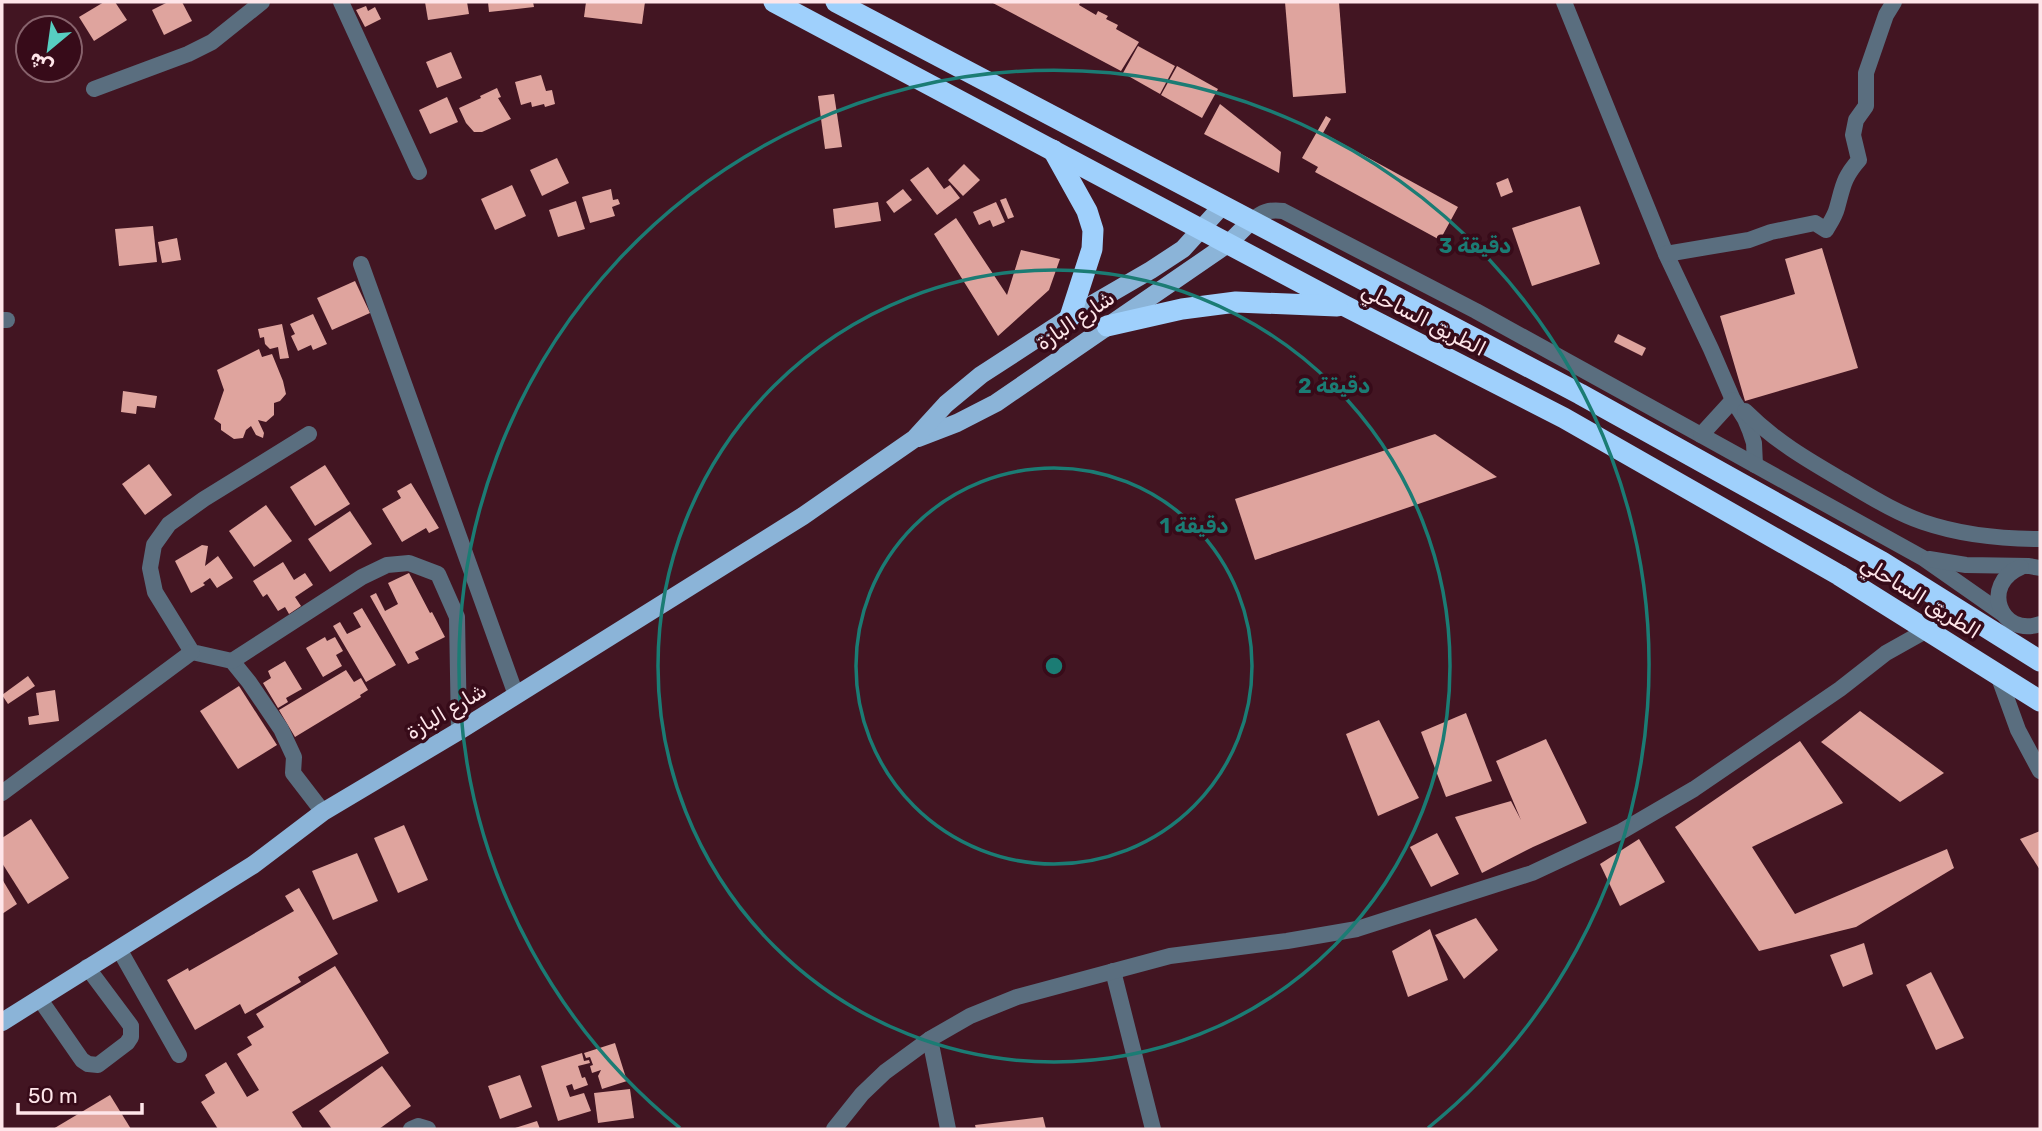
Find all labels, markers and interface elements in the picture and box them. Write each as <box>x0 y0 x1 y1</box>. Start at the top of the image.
north arrow <box>14 14 84 84</box>
text: ش <box>25 48 57 79</box>
text: 3 دقيقة <box>1439 233 1511 258</box>
street label: الطريق الساحلي <box>1356 277 1490 365</box>
street label: شارع البازة <box>1031 285 1120 357</box>
text: 2 دقيقة <box>1298 373 1370 398</box>
text: 1 دقيقة <box>1160 513 1228 538</box>
street label: الطريق الساحلي <box>1855 550 1985 647</box>
centre of rings <box>1042 654 1066 678</box>
street label: شارع البازة <box>401 677 492 746</box>
scale bar <box>18 1072 142 1116</box>
text: 50 m <box>28 1083 78 1108</box>

